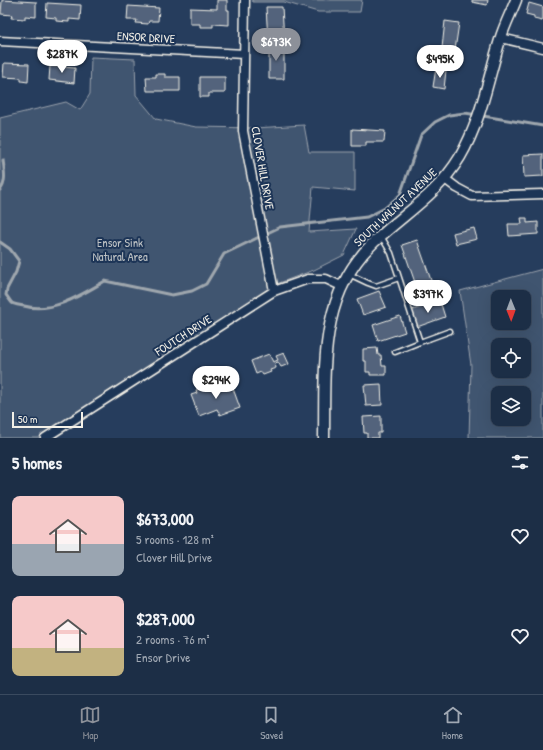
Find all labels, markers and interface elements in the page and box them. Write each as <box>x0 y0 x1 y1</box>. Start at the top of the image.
street label: ENSOR DRIVE <box>117 27 176 47</box>
pin: $673K <box>248 28 304 62</box>
text: $673K <box>261 32 291 50</box>
pin: $287K <box>34 40 90 74</box>
text: $287K <box>46 44 78 62</box>
pin: $495K <box>412 45 468 79</box>
text: $495K <box>426 49 454 67</box>
street label: CLOVER HILL DRIVE <box>247 125 279 212</box>
street label: SOUTH WALNUT AVENUE <box>350 163 441 250</box>
park label: Ensor Sink Natural Area <box>92 234 148 265</box>
pin: $397K <box>400 280 456 314</box>
text: $397K <box>413 284 443 302</box>
north arrow <box>491 290 531 330</box>
map controls <box>491 290 531 426</box>
street label: FOUTCH DRIVE <box>151 310 215 360</box>
button: locate <box>491 338 531 378</box>
pin: $294K <box>188 366 244 400</box>
text: $294K <box>201 370 231 388</box>
button: layers <box>491 386 531 426</box>
scale bar <box>12 410 83 429</box>
text: 50 m <box>18 412 38 426</box>
text: 5 homes <box>12 451 62 474</box>
icon: filters <box>509 451 531 473</box>
text: $673,000 <box>136 507 194 530</box>
icon: home <box>44 512 92 560</box>
icon: heart <box>509 525 531 547</box>
text: 5 rooms · 128 m² <box>136 530 214 548</box>
text: Clover Hill Drive <box>136 548 212 566</box>
text: $287,000 <box>136 607 195 630</box>
icon: home <box>44 612 92 660</box>
icon: heart <box>509 625 531 647</box>
text: 2 rooms · 76 m² <box>136 630 209 648</box>
text: Ensor Drive <box>136 648 190 666</box>
tab: Map <box>79 704 101 742</box>
tab: Saved <box>260 704 283 742</box>
tab: Home <box>442 704 464 742</box>

